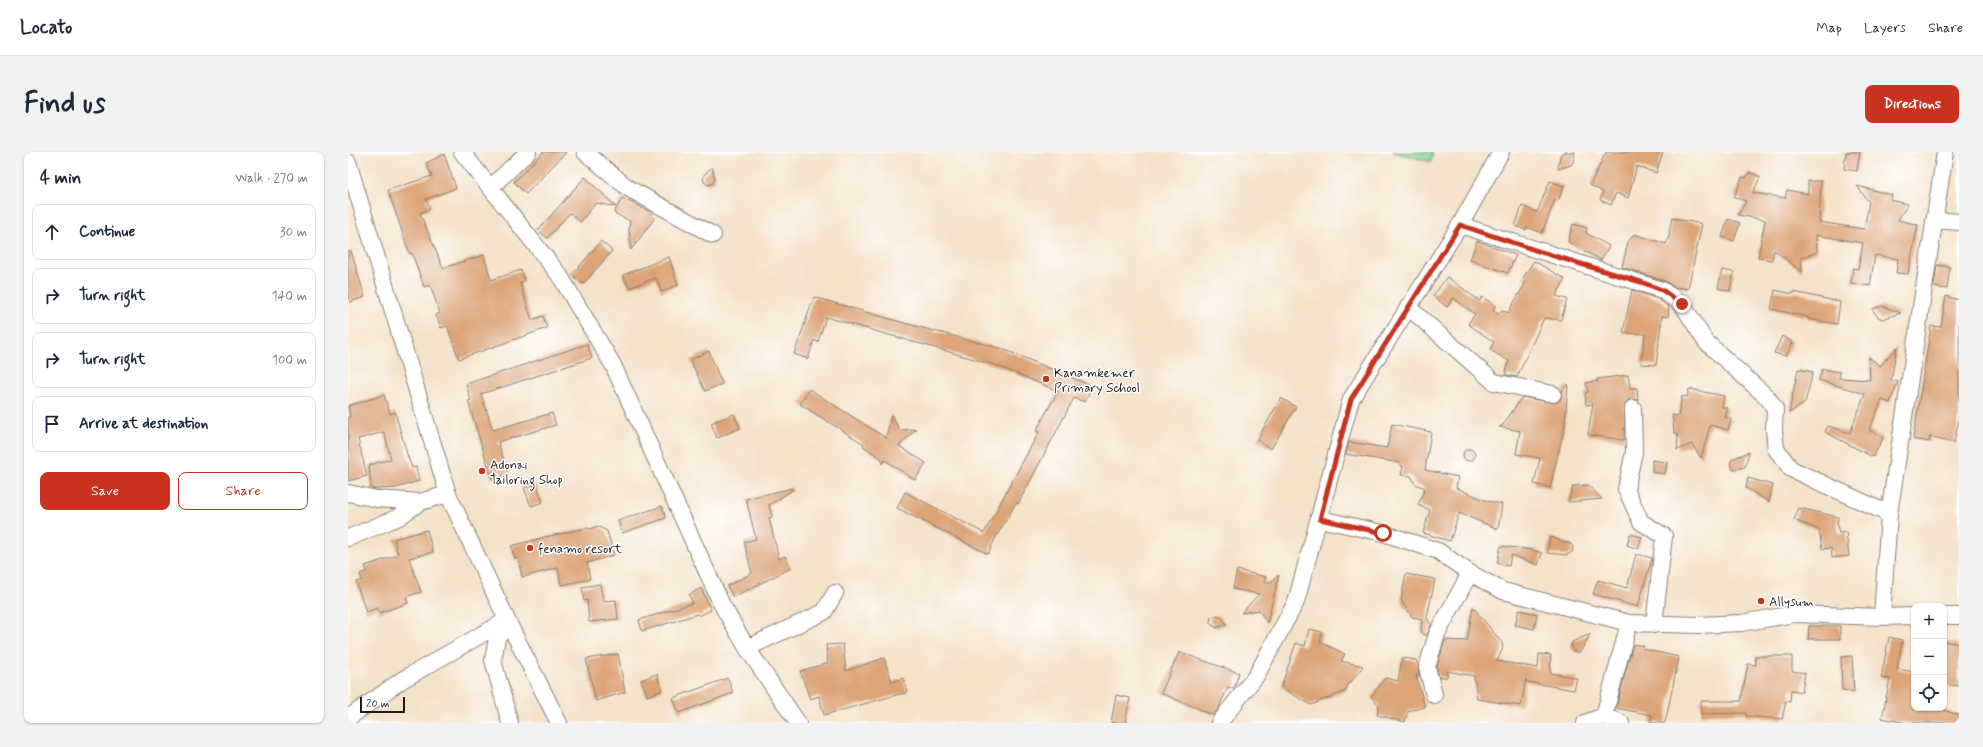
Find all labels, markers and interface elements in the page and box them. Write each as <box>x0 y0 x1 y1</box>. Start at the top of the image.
text: Locato <box>20 15 72 40</box>
text: Map <box>1816 19 1842 37</box>
text: Layers <box>1864 19 1906 37</box>
text: Share <box>1928 19 1963 37</box>
button: Directions <box>1865 85 1959 123</box>
text: Find us <box>24 86 105 123</box>
text: 4 min <box>40 167 81 189</box>
text: Walk · 270 m <box>235 170 308 187</box>
icon: ahead <box>41 221 63 243</box>
text: Continue <box>79 222 135 242</box>
text: 30 m <box>280 224 307 241</box>
icon: right <box>41 285 63 307</box>
text: Turn right <box>79 286 146 306</box>
text: 140 m <box>272 288 307 305</box>
route end <box>1673 295 1691 313</box>
icon: right <box>41 349 63 371</box>
text: Turn right <box>79 350 146 370</box>
text: 100 m <box>272 352 307 369</box>
place label: Kanamkemer Primary School <box>1054 365 1140 397</box>
marker: Kanamkemer Primary School <box>1041 374 1051 384</box>
icon: arrive <box>41 413 63 435</box>
text: Arrive at destination <box>79 414 208 434</box>
place label: Adonai Tailoring Shop <box>490 457 563 491</box>
marker: Adonai Tailoring Shop <box>477 466 487 476</box>
button: Save <box>40 472 170 510</box>
button: Share <box>178 472 308 510</box>
route start <box>1374 524 1392 542</box>
place label: fenamo resort <box>538 541 622 558</box>
marker: fenamo resort <box>525 543 535 553</box>
place label: Allysum <box>1769 594 1814 611</box>
marker: Allysum <box>1756 596 1766 606</box>
map controls <box>1911 603 1947 711</box>
button: + <box>1911 603 1947 639</box>
button: − <box>1911 639 1947 675</box>
button: locate <box>1911 675 1947 711</box>
scale bar <box>360 695 405 714</box>
text: 20 m <box>366 697 389 711</box>

